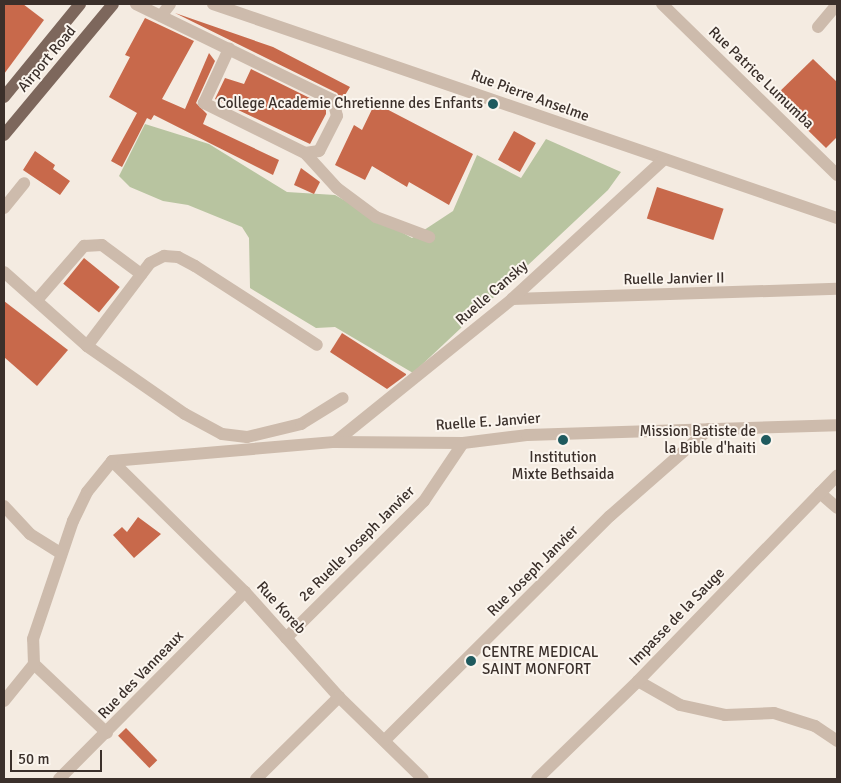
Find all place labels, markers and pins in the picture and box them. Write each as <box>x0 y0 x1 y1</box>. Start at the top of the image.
place label: College Academie Chretienne des Enfants <box>217 95 483 113</box>
marker: College Academie Chretienne des Enfants <box>487 98 499 110</box>
place label: Mission Batiste de la Bible d'haiti <box>639 422 756 457</box>
marker: Institution Mixte Bethsaida <box>557 434 569 446</box>
marker: Mission Batiste de la Bible d'haiti <box>760 434 772 446</box>
place label: Institution Mixte Bethsaida <box>512 448 614 483</box>
place label: CENTRE MEDICAL SAINT MONFORT <box>482 643 599 678</box>
marker: CENTRE MEDICAL SAINT MONFORT <box>464 654 478 668</box>

